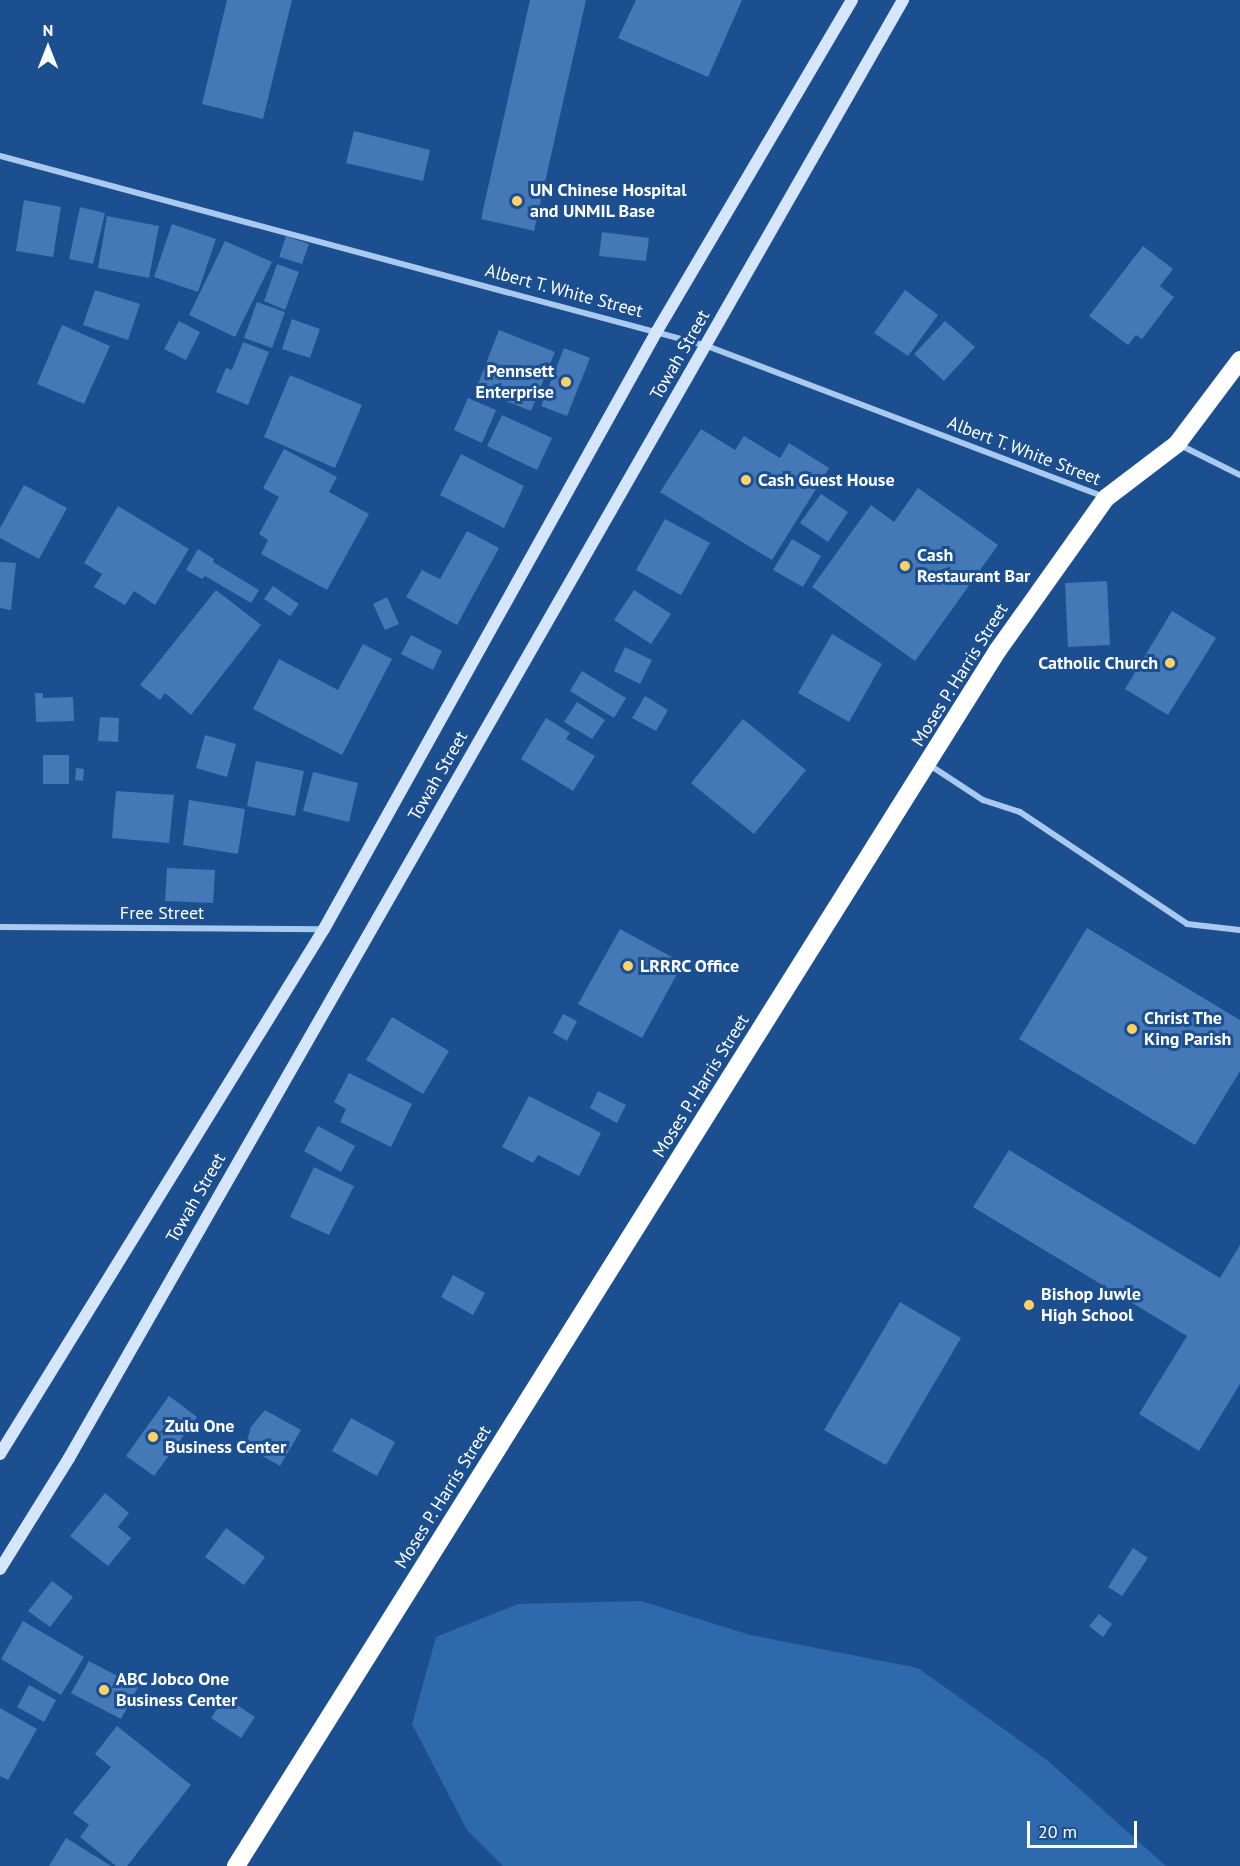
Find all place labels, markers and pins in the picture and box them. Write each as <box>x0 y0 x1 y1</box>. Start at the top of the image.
place label: UN Chinese Hospital and UNMIL Base <box>530 180 687 222</box>
marker: UN Chinese Hospital and UNMIL Base <box>508 192 526 210</box>
place label: Pennsett Enterprise <box>476 361 554 404</box>
marker: Pennsett Enterprise <box>559 375 573 389</box>
place label: Cash Guest House <box>758 469 895 491</box>
marker: Cash Guest House <box>739 473 753 487</box>
place label: Cash Restaurant Bar <box>917 545 1030 588</box>
marker: Cash Restaurant Bar <box>898 559 912 573</box>
place label: Catholic Church <box>1037 652 1158 674</box>
marker: Catholic Church <box>1163 656 1177 670</box>
place label: LRRRC Office <box>640 955 740 977</box>
marker: LRRRC Office <box>621 959 635 973</box>
place label: Christ The King Parish <box>1144 1008 1231 1050</box>
marker: Christ The King Parish <box>1125 1022 1139 1036</box>
place label: Bishop Juwle High School <box>1041 1284 1141 1326</box>
marker: Bishop Juwle High School <box>1022 1298 1036 1312</box>
place label: Zulu One Business Center <box>165 1416 286 1458</box>
marker: Zulu One Business Center <box>146 1430 160 1444</box>
place label: ABC Jobco One Business Center <box>116 1669 237 1712</box>
marker: ABC Jobco One Business Center <box>97 1683 111 1697</box>

